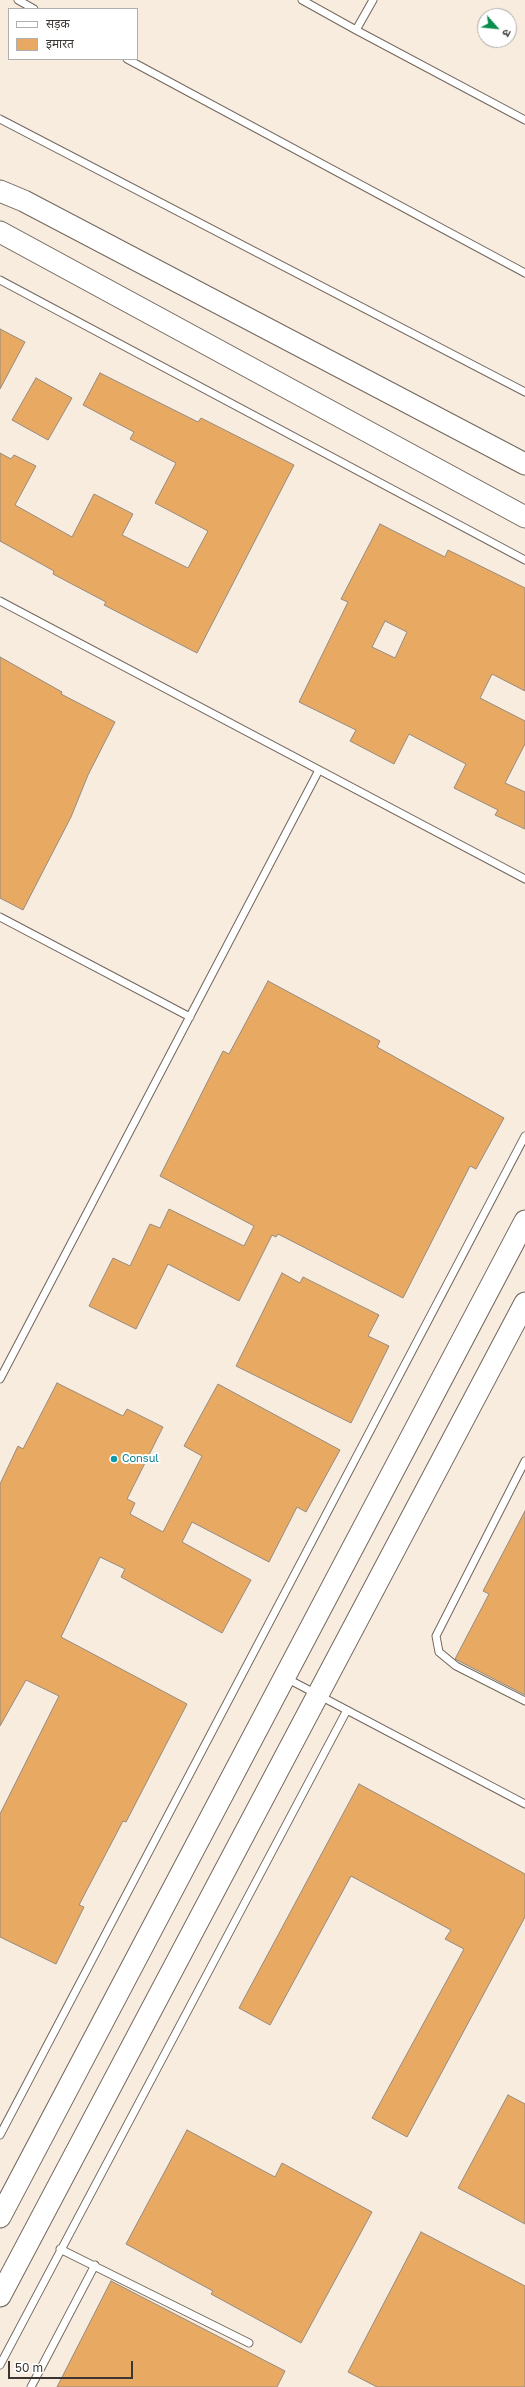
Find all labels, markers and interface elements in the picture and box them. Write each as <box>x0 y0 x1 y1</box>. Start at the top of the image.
legend <box>8 8 138 60</box>
north arrow <box>477 8 517 48</box>
text: सड़क <box>46 16 70 31</box>
text: उ <box>500 27 514 39</box>
text: इमारत <box>46 36 74 51</box>
place label: Consul <box>122 1452 159 1466</box>
marker: Consul <box>109 1454 119 1464</box>
scale bar <box>10 2353 135 2379</box>
text: 50 m <box>15 2360 43 2375</box>

